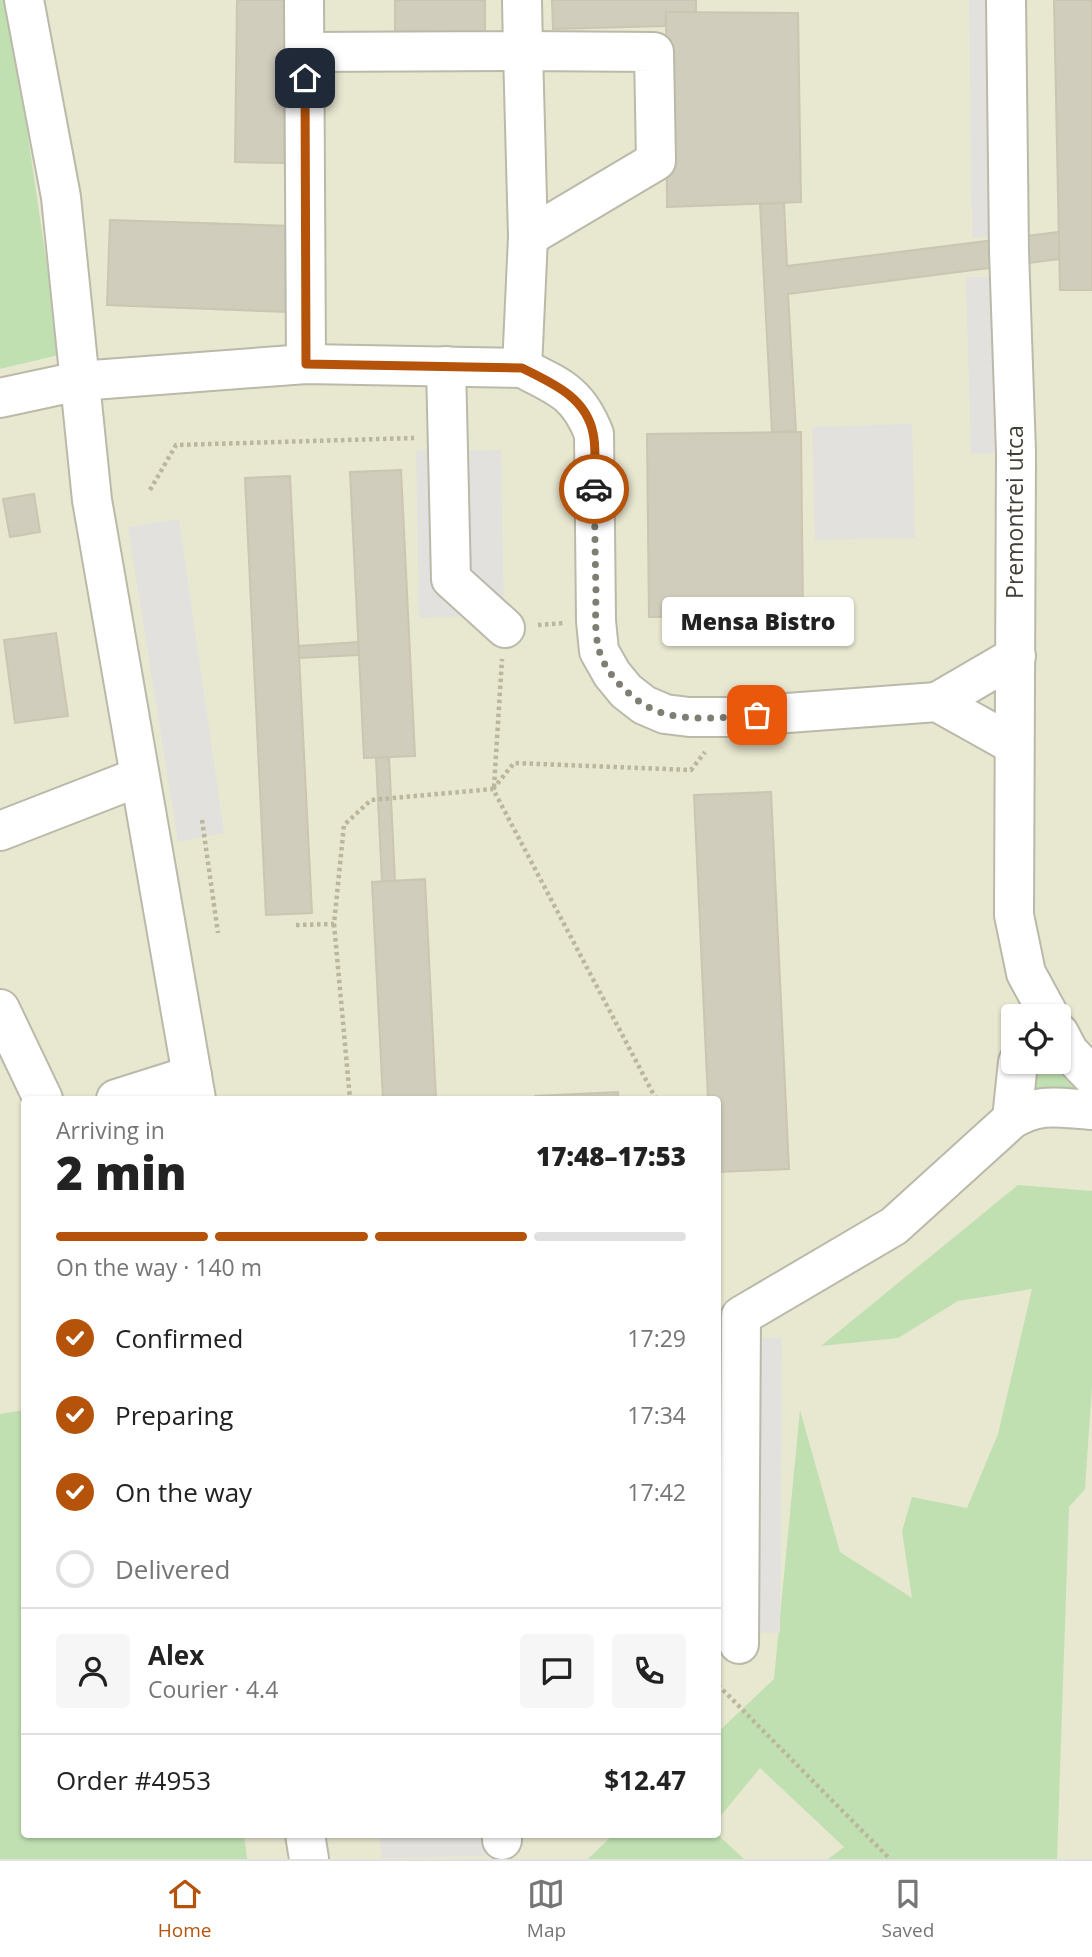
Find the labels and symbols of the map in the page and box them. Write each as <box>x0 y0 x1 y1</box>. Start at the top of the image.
pin <box>275 48 335 108</box>
street label: Premontrei utca <box>998 425 1030 599</box>
courier <box>559 454 629 524</box>
callout: Mensa Bistro <box>661 596 853 645</box>
pin <box>727 685 787 745</box>

